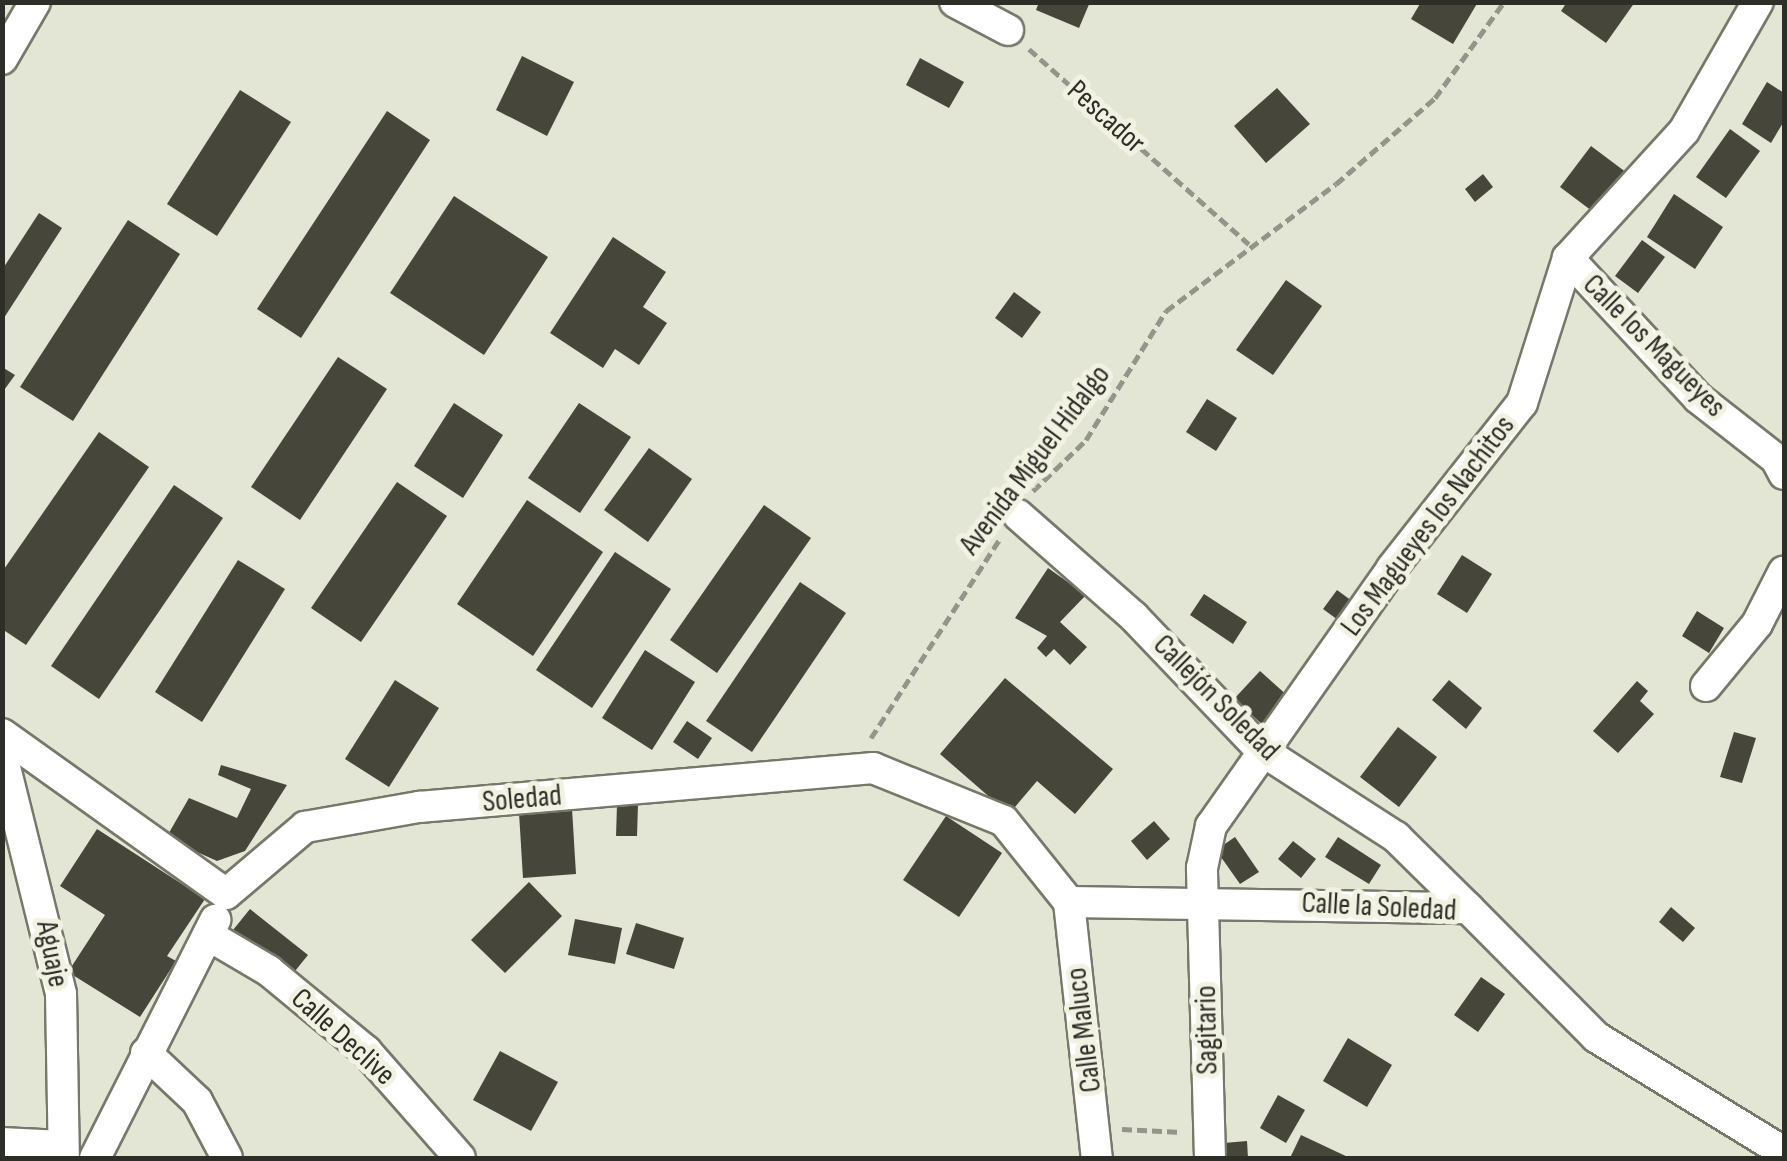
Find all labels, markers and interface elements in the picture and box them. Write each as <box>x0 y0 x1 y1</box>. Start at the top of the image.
street label: Pescador <box>1060 73 1152 161</box>
street label: Calle los Magueyes <box>1575 267 1733 425</box>
street label: Avenida Miguel Hidalgo <box>952 358 1118 562</box>
street label: Los Magueyes los Nachitos <box>1333 409 1523 643</box>
street label: Callejón Soledad <box>1145 627 1287 769</box>
street label: Soledad <box>481 778 563 820</box>
street label: Calle la Soledad <box>1301 885 1457 929</box>
street label: Aguaje <box>28 918 76 990</box>
street label: Calle Maluco <box>1058 966 1110 1094</box>
street label: Calle Declive <box>284 981 402 1093</box>
street label: Sagitario <box>1188 985 1226 1075</box>

